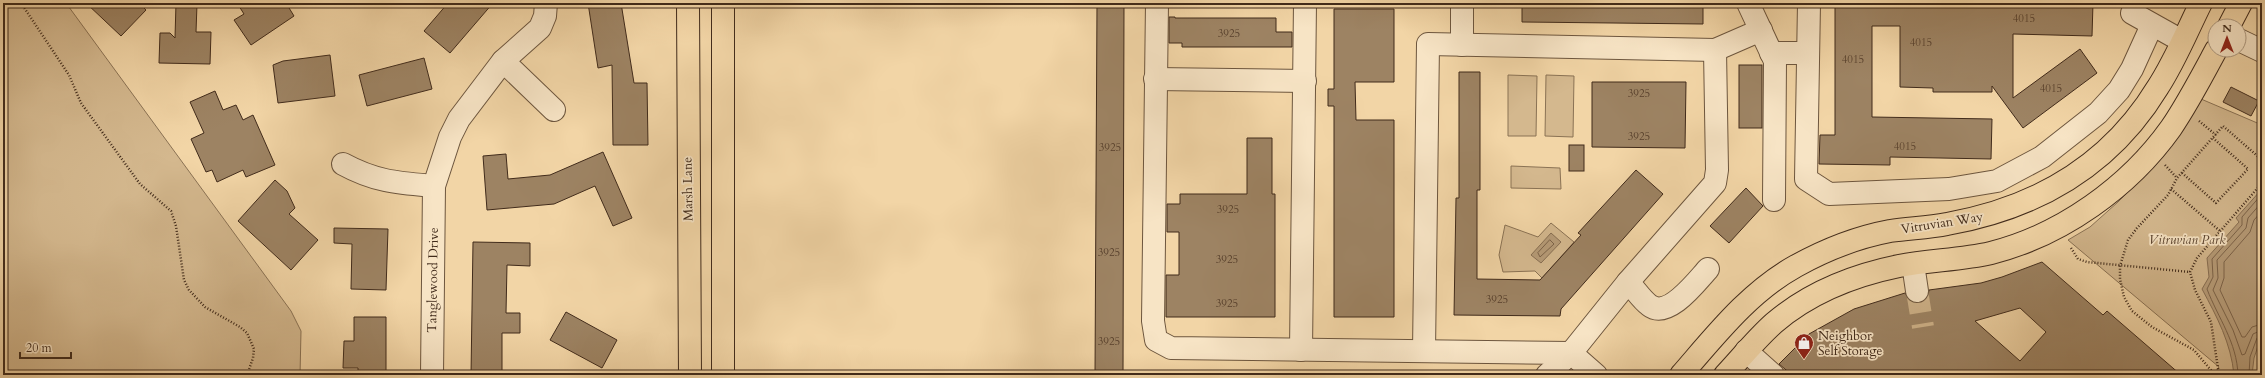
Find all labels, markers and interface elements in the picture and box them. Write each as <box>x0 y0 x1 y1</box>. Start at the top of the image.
house number: 4015 <box>2013 11 2035 26</box>
north arrow <box>2207 18 2247 58</box>
text: N <box>2222 21 2232 36</box>
house number: 3925 <box>1218 26 1240 41</box>
house number: 4015 <box>1910 35 1932 50</box>
house number: 4015 <box>1842 52 1864 67</box>
house number: 4015 <box>2040 81 2062 96</box>
house number: 3925 <box>1628 86 1650 101</box>
house number: 3925 <box>1628 129 1650 144</box>
house number: 4015 <box>1894 139 1916 154</box>
house number: 3925 <box>1099 140 1121 155</box>
street label: Marsh Lane <box>678 157 698 221</box>
house number: 3925 <box>1217 202 1239 217</box>
street label: Vitruvian Way <box>1900 208 1984 238</box>
street label: Tanglewood Drive <box>423 227 443 333</box>
park label: Vitruvian Park <box>2148 231 2226 249</box>
house number: 3925 <box>1098 245 1120 260</box>
house number: 3925 <box>1216 252 1238 267</box>
house number: 3925 <box>1486 292 1508 307</box>
house number: 3925 <box>1216 296 1238 311</box>
place label: Neighbor Self Storage <box>1818 327 1882 360</box>
shop icon: Neighbor Self Storage <box>1793 332 1815 360</box>
scale bar <box>20 334 71 360</box>
house number: 3925 <box>1098 334 1120 349</box>
text: 20 m <box>26 340 53 356</box>

